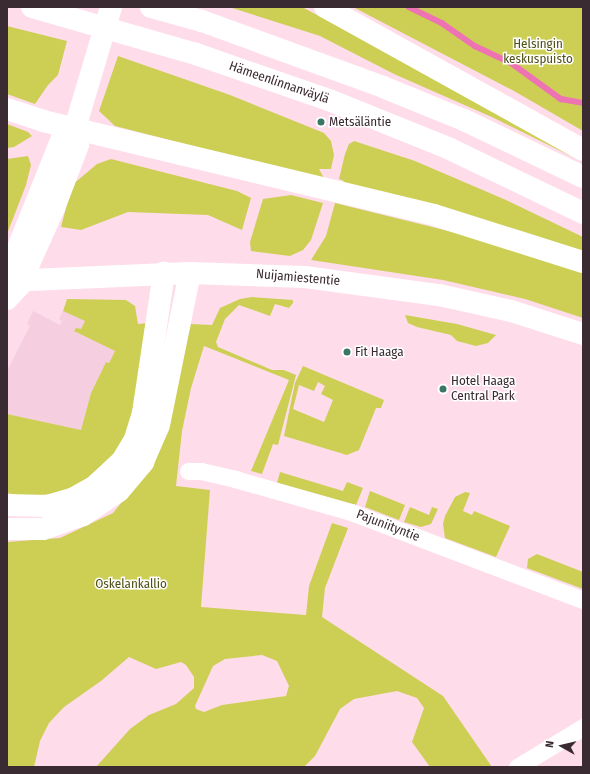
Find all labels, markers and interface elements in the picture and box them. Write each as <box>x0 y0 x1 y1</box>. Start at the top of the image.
park label: Helsingin keskuspuisto <box>503 37 573 68</box>
street label: Hämeenlinnanväylä <box>227 59 331 107</box>
place label: Metsäläntie <box>329 114 391 130</box>
marker: Metsäläntie <box>316 117 326 127</box>
street label: Nuijamiestentie <box>255 267 341 289</box>
place label: Fit Haaga <box>355 344 404 360</box>
marker: Fit Haaga <box>342 347 352 357</box>
place label: Hotel Haaga Central Park <box>451 374 515 405</box>
marker: Hotel Haaga Central Park <box>438 384 448 394</box>
street label: Pajuniityntie <box>354 507 422 545</box>
park label: Oskelankallio <box>95 576 167 592</box>
north arrow <box>542 726 582 766</box>
text: N <box>543 740 557 748</box>

